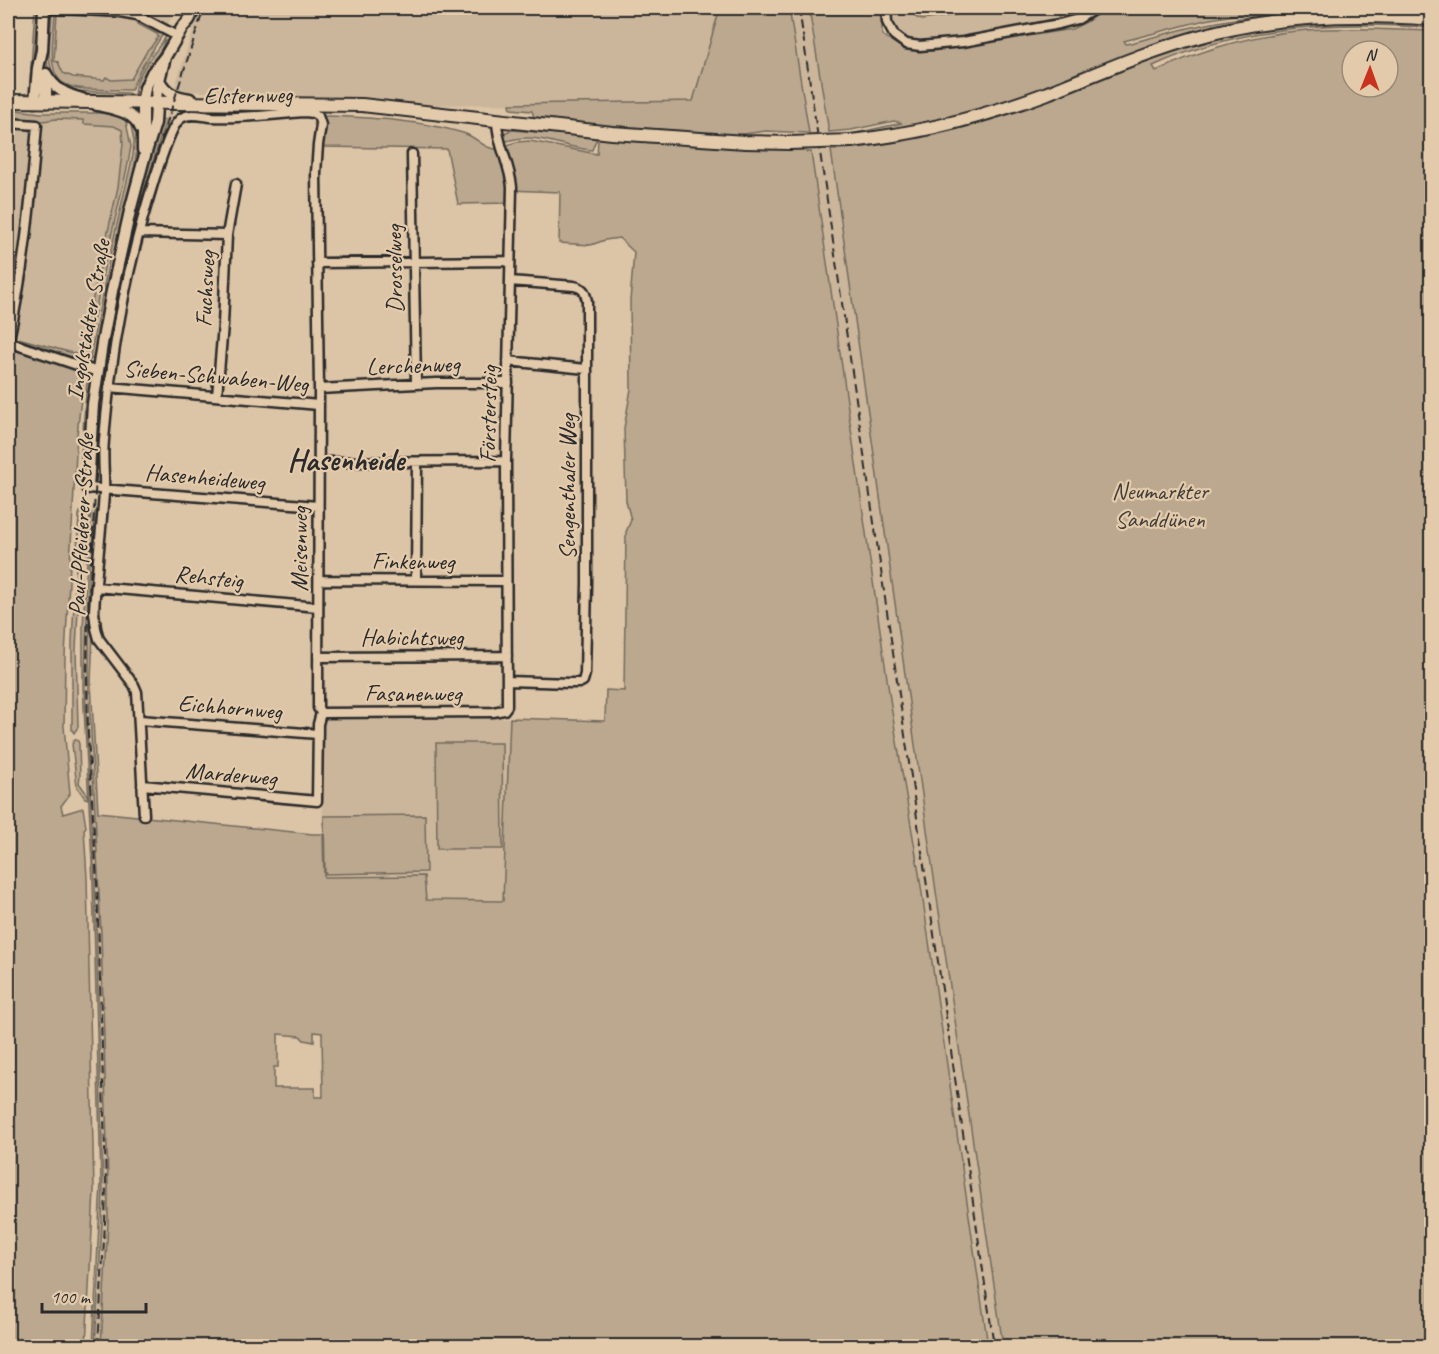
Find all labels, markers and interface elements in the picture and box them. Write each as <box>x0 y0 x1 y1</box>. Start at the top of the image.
north arrow <box>1340 39 1400 99</box>
text: N <box>1365 45 1378 65</box>
street label: Elsternweg <box>203 79 294 111</box>
street label: Drosselweg <box>378 223 410 313</box>
street label: Ingolstädter Straße <box>59 235 117 403</box>
street label: Fuchsweg <box>188 248 222 328</box>
street label: Lerchenweg <box>366 348 462 382</box>
street label: Sieben-Schwaben-Weg <box>122 353 311 399</box>
street label: Förstersteig <box>472 364 504 463</box>
street label: Sengenthaler Weg <box>552 412 582 560</box>
street label: Paul-Pfleiderer-Straße <box>61 431 101 617</box>
district label: Hasenheide <box>288 441 406 479</box>
street label: Hasenheideweg <box>144 457 268 497</box>
park label: Neumarkter Sanddünen <box>1112 476 1211 534</box>
street label: Meisenweg <box>284 505 314 592</box>
street label: Finkenweg <box>372 546 457 576</box>
street label: Rehsteig <box>173 559 246 596</box>
street label: Habichtsweg <box>360 622 465 652</box>
street label: Fasanenweg <box>365 678 464 708</box>
street label: Eichhornweg <box>177 688 285 727</box>
street label: Marderweg <box>184 755 280 793</box>
scale bar <box>42 1276 146 1314</box>
text: 100 m <box>51 1286 92 1308</box>

